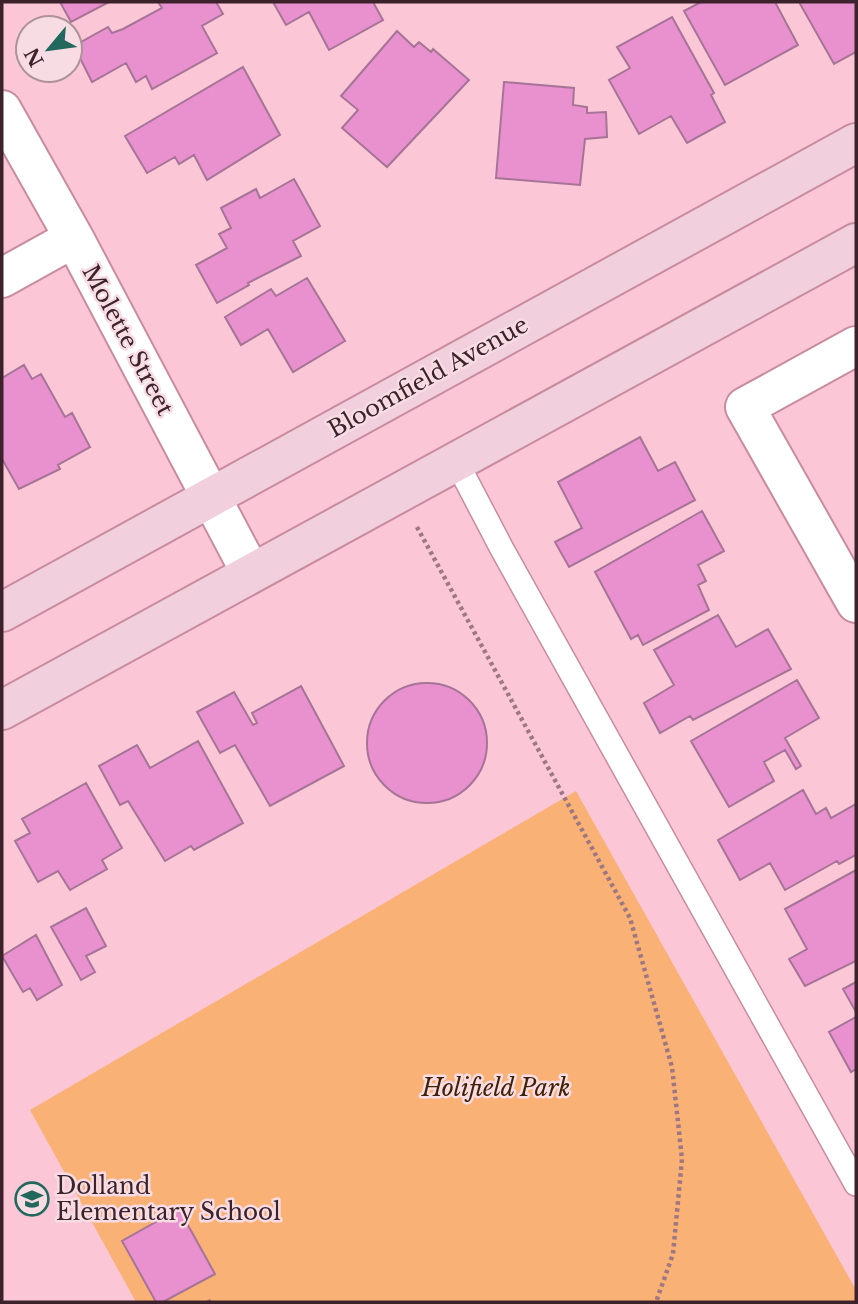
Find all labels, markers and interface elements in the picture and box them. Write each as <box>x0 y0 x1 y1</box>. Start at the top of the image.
north arrow <box>14 14 84 84</box>
text: N <box>20 43 49 70</box>
street label: Molette Street <box>77 260 180 420</box>
street label: Bloomfield Avenue <box>323 310 533 444</box>
park label: Holifield Park <box>421 1074 570 1102</box>
place label: Dolland Elementary School <box>56 1172 281 1226</box>
school or university icon: Dolland Elementary School <box>13 1180 51 1218</box>

